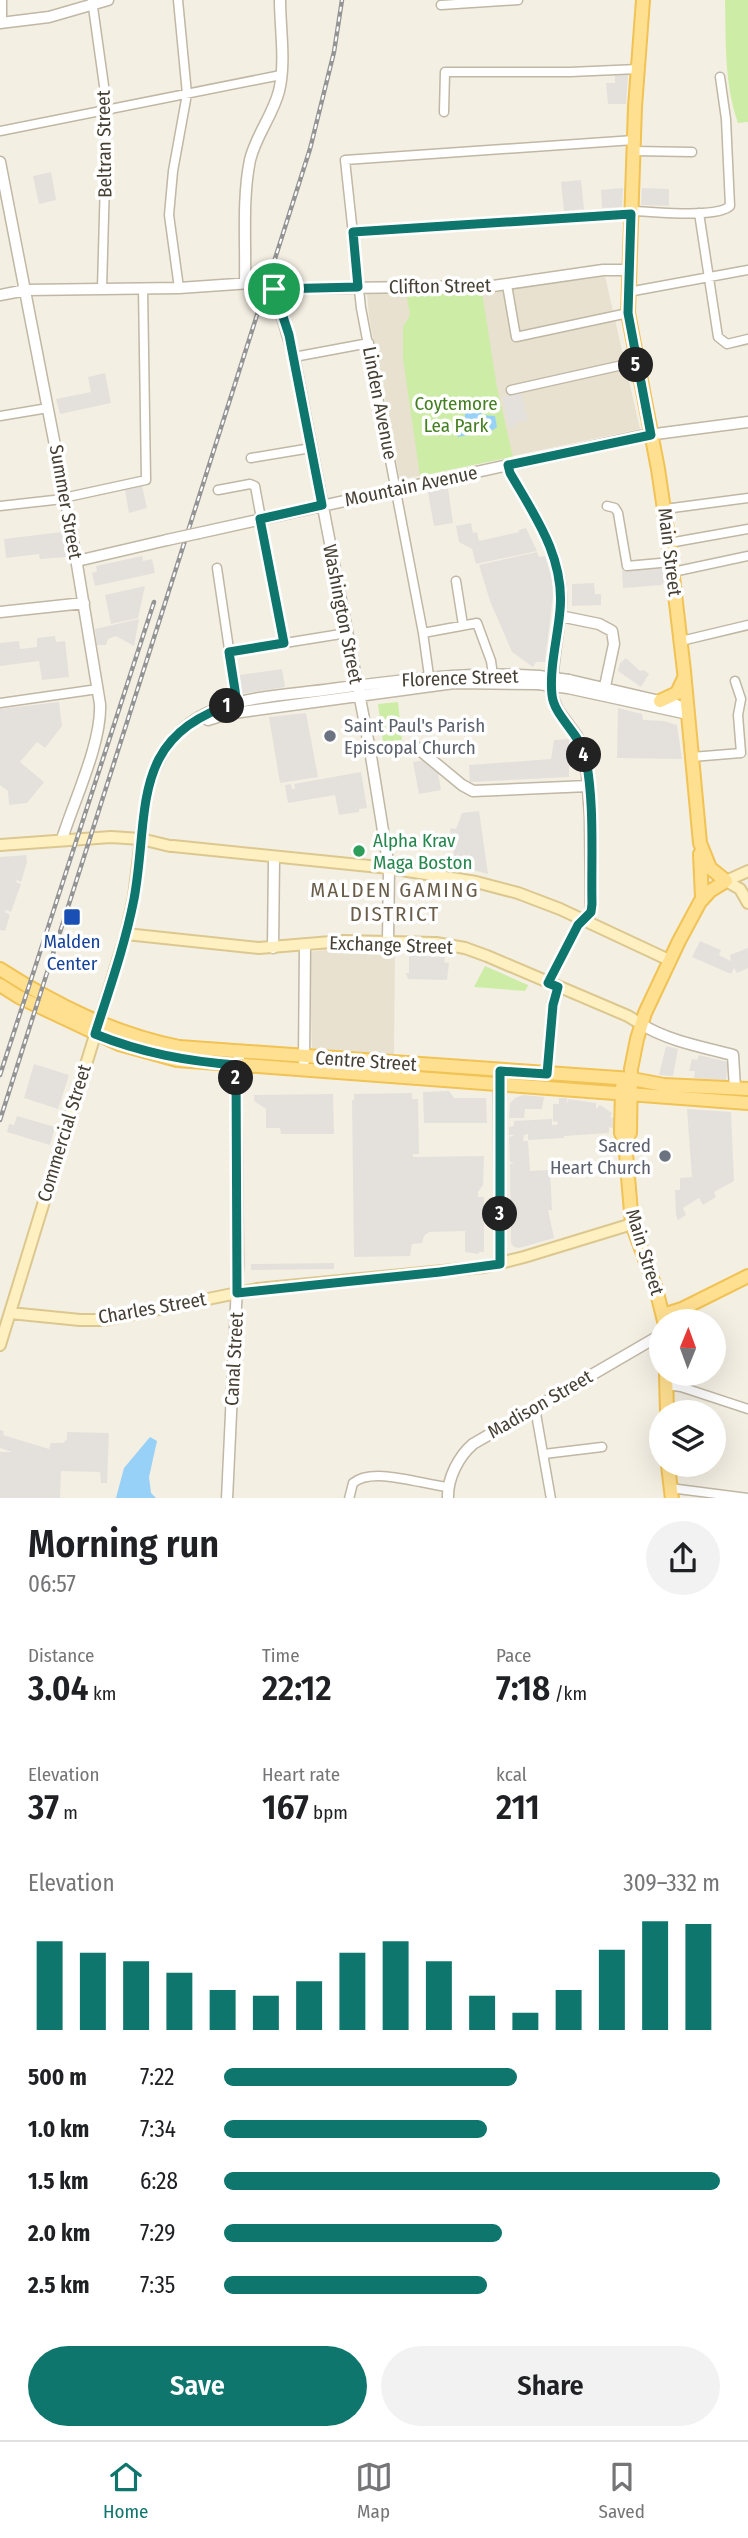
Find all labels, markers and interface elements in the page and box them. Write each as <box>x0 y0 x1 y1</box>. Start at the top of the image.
street label: Beltran Street <box>92 89 116 198</box>
pin <box>244 259 304 319</box>
icon: arrive <box>255 270 293 308</box>
street label: Clifton Street <box>389 274 492 298</box>
street label: Linden Avenue <box>358 345 402 461</box>
pin: 5 <box>618 348 654 382</box>
text: 5 <box>631 353 640 376</box>
park label: Coytemore Lea Park <box>414 392 498 437</box>
street label: Summer Street <box>45 443 88 562</box>
street label: Mountain Avenue <box>342 461 480 511</box>
street label: Main Street <box>653 507 687 598</box>
street label: Washington Street <box>318 542 368 687</box>
street label: Florence Street <box>401 664 520 692</box>
pin: 1 <box>210 688 244 724</box>
text: 1 <box>222 694 231 717</box>
place label: Saint Paul's Parish Episcopal Church <box>344 714 485 759</box>
marker: Saint Paul's Parish Episcopal Church <box>322 728 338 744</box>
pin: 4 <box>566 738 602 772</box>
text: 4 <box>579 743 588 766</box>
place label: Alpha Krav Maga Boston <box>373 829 472 874</box>
marker: Alpha Krav Maga Boston <box>351 843 367 859</box>
district label: MALDEN GAMING DISTRICT <box>310 877 480 927</box>
marker: Malden Center <box>62 907 82 927</box>
place label: Malden Center <box>43 930 101 975</box>
street label: Exchange Street <box>329 931 454 959</box>
street label: Centre Street <box>315 1046 418 1076</box>
pin: 2 <box>218 1060 254 1096</box>
street label: Commercial Street <box>32 1061 96 1204</box>
text: 2 <box>231 1066 240 1089</box>
place label: Sacred Heart Church <box>550 1134 651 1179</box>
marker: Sacred Heart Church <box>657 1148 673 1164</box>
pin: 3 <box>482 1196 518 1232</box>
text: 3 <box>495 1202 504 1225</box>
street label: Main Street <box>621 1206 669 1299</box>
street label: Charles Street <box>96 1287 208 1329</box>
north arrow <box>649 1309 726 1386</box>
map controls <box>649 1309 726 1477</box>
street label: Canal Street <box>220 1311 248 1407</box>
street label: Madison Street <box>484 1364 597 1443</box>
button: layers <box>649 1400 726 1477</box>
text: Morning run <box>28 1521 219 1567</box>
button: share <box>646 1521 720 1595</box>
text: 06:57 <box>28 1570 76 1598</box>
text: Distance <box>28 1644 95 1667</box>
text: Time <box>262 1644 300 1667</box>
text: Pace <box>496 1644 531 1667</box>
text: 3.04 <box>28 1667 88 1709</box>
text: 22:12 <box>262 1667 331 1709</box>
text: 7:18 <box>496 1667 550 1709</box>
text: km <box>88 1682 116 1705</box>
text: /km <box>550 1682 587 1705</box>
text: Elevation <box>28 1763 100 1786</box>
text: Heart rate <box>262 1763 340 1786</box>
text: kcal <box>496 1763 527 1786</box>
text: 37 <box>28 1786 59 1828</box>
text: 167 <box>262 1786 309 1828</box>
text: 211 <box>496 1786 540 1828</box>
text: m <box>59 1801 78 1824</box>
text: bpm <box>309 1801 348 1824</box>
text: Elevation <box>28 1869 115 1897</box>
text: 309–332 m <box>623 1869 720 1897</box>
text: 500 m <box>28 2063 87 2091</box>
text: 7:22 <box>140 2063 174 2091</box>
text: 1.0 km <box>28 2115 89 2143</box>
text: 7:34 <box>140 2115 176 2143</box>
text: 1.5 km <box>28 2167 89 2195</box>
text: 6:28 <box>140 2167 178 2195</box>
text: 2.0 km <box>28 2219 90 2247</box>
text: 7:29 <box>140 2219 175 2247</box>
text: 2.5 km <box>28 2271 89 2299</box>
text: 7:35 <box>140 2271 175 2299</box>
button: Save <box>28 2346 367 2426</box>
button: Share <box>381 2346 720 2426</box>
tab: Home <box>103 2458 149 2523</box>
tab: Map <box>355 2458 393 2523</box>
tab: Saved <box>599 2458 645 2523</box>

